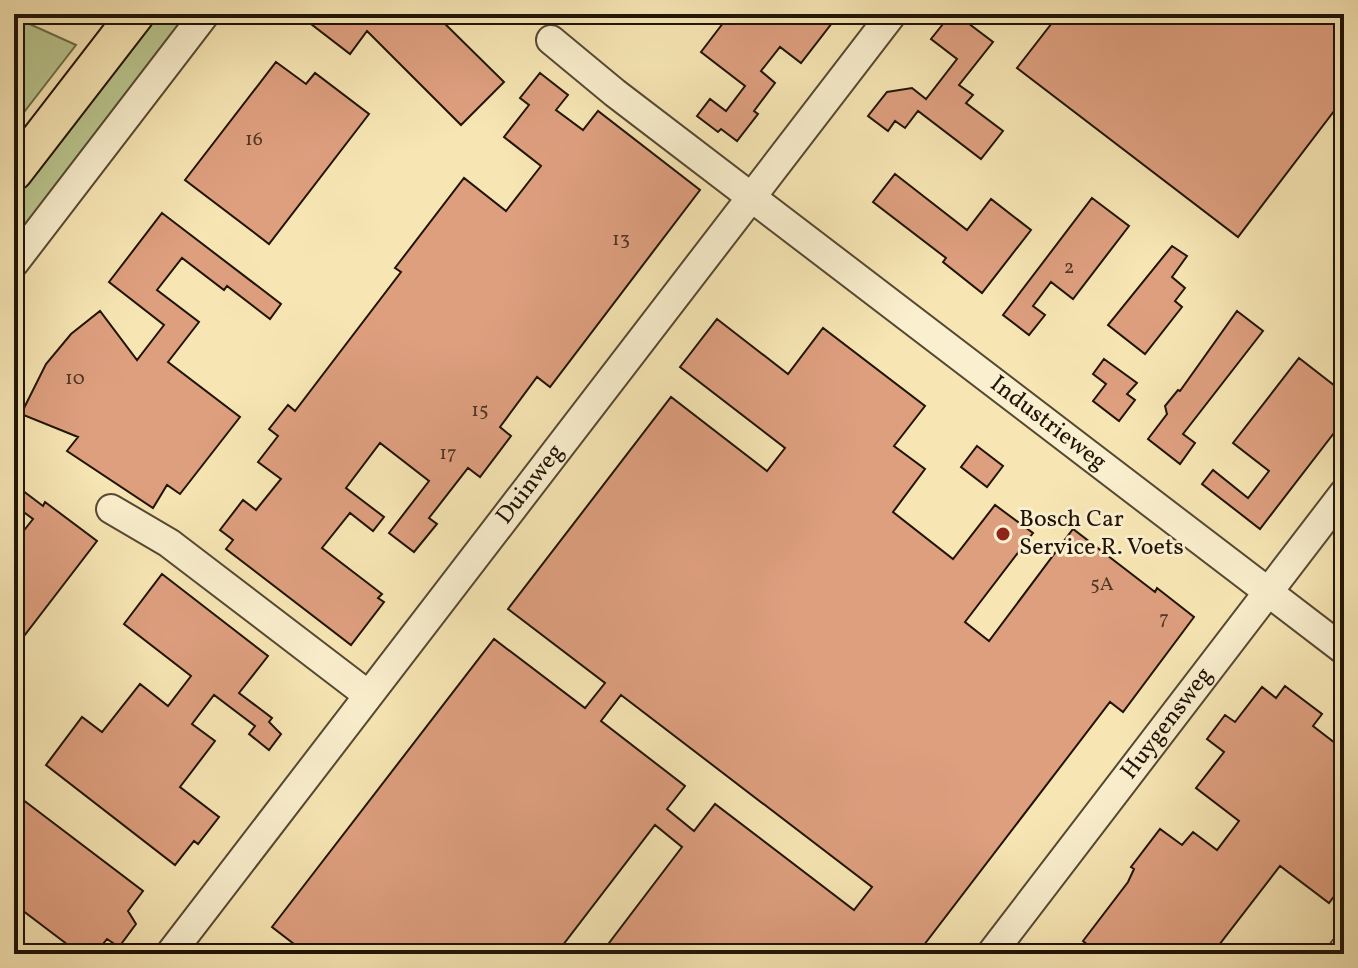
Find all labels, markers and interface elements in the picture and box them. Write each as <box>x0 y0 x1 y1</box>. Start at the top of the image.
house number: 16 <box>245 126 263 154</box>
house number: 13 <box>612 226 630 254</box>
house number: 2 <box>1064 254 1074 282</box>
house number: 10 <box>65 365 85 393</box>
street label: Industrieweg <box>982 368 1114 480</box>
house number: 15 <box>471 397 489 425</box>
street label: Duinweg <box>489 437 573 532</box>
house number: 17 <box>439 440 457 468</box>
place label: Bosch Car Service R. Voets <box>1019 503 1184 565</box>
marker: Bosch Car Service R. Voets <box>994 525 1012 543</box>
house number: 5A <box>1090 571 1114 599</box>
house number: 7 <box>1159 605 1169 633</box>
street label: Huygensweg <box>1113 660 1221 787</box>

